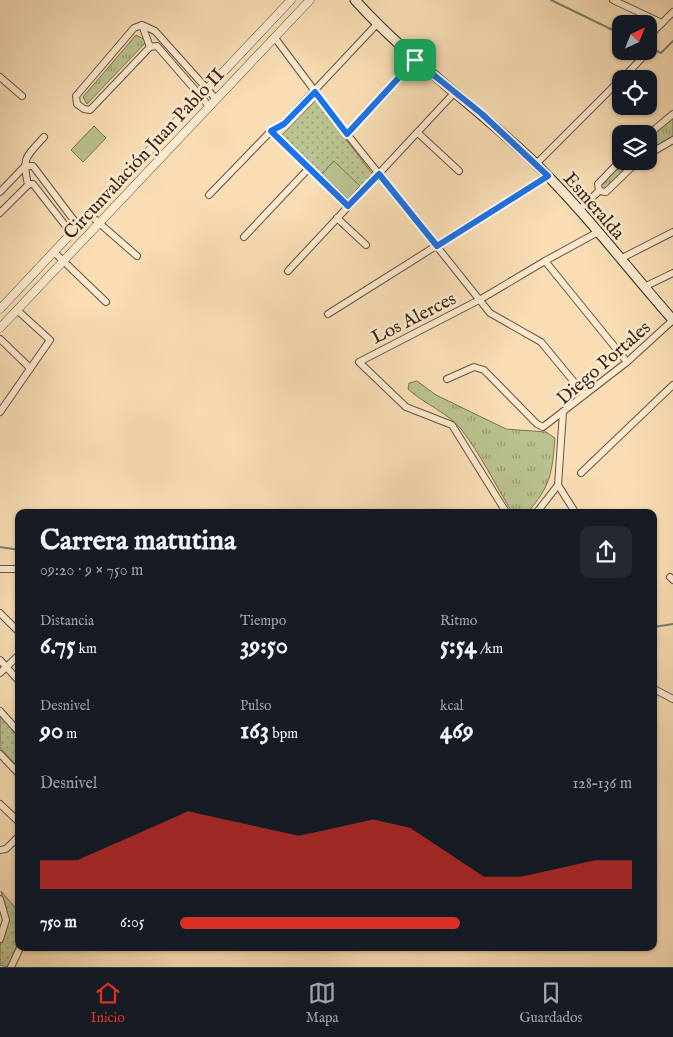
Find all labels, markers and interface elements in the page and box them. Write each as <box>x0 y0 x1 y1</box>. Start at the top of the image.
north arrow <box>612 15 658 60</box>
map controls <box>612 15 657 170</box>
pin <box>394 39 436 81</box>
icon: arrive <box>401 46 429 74</box>
street label: Circunvalación Juan Pablo II <box>59 64 230 245</box>
button: locate <box>612 70 657 115</box>
button: layers <box>612 125 657 170</box>
street label: Esmeralda <box>558 168 630 246</box>
street label: Los Alerces <box>367 287 460 350</box>
street label: Diego Portales <box>552 316 656 411</box>
text: Carrera matutina <box>40 524 236 559</box>
button: share <box>580 526 632 578</box>
text: 09:20 · 9 × 750 m <box>40 561 143 581</box>
text: Distancia <box>40 612 94 630</box>
text: Tiempo <box>240 612 286 630</box>
text: Ritmo <box>440 612 477 630</box>
text: 6.75 <box>40 630 75 662</box>
text: 39:50 <box>240 630 288 662</box>
text: 5:54 <box>440 630 477 662</box>
text: km <box>75 640 97 658</box>
text: /km <box>477 640 503 658</box>
text: Desnivel <box>40 697 90 715</box>
text: Pulso <box>240 697 272 715</box>
text: kcal <box>440 697 463 715</box>
text: 90 <box>40 715 63 747</box>
text: 163 <box>240 715 269 747</box>
text: 469 <box>440 715 474 747</box>
text: m <box>63 725 77 743</box>
text: bpm <box>269 725 298 743</box>
text: Desnivel <box>40 774 97 794</box>
text: 128–136 m <box>572 774 632 794</box>
text: 750 m <box>40 913 77 933</box>
text: 6:05 <box>120 913 145 933</box>
tab: Inicio <box>90 979 125 1027</box>
tab: Mapa <box>306 979 339 1027</box>
tab: Guardados <box>519 979 583 1027</box>

